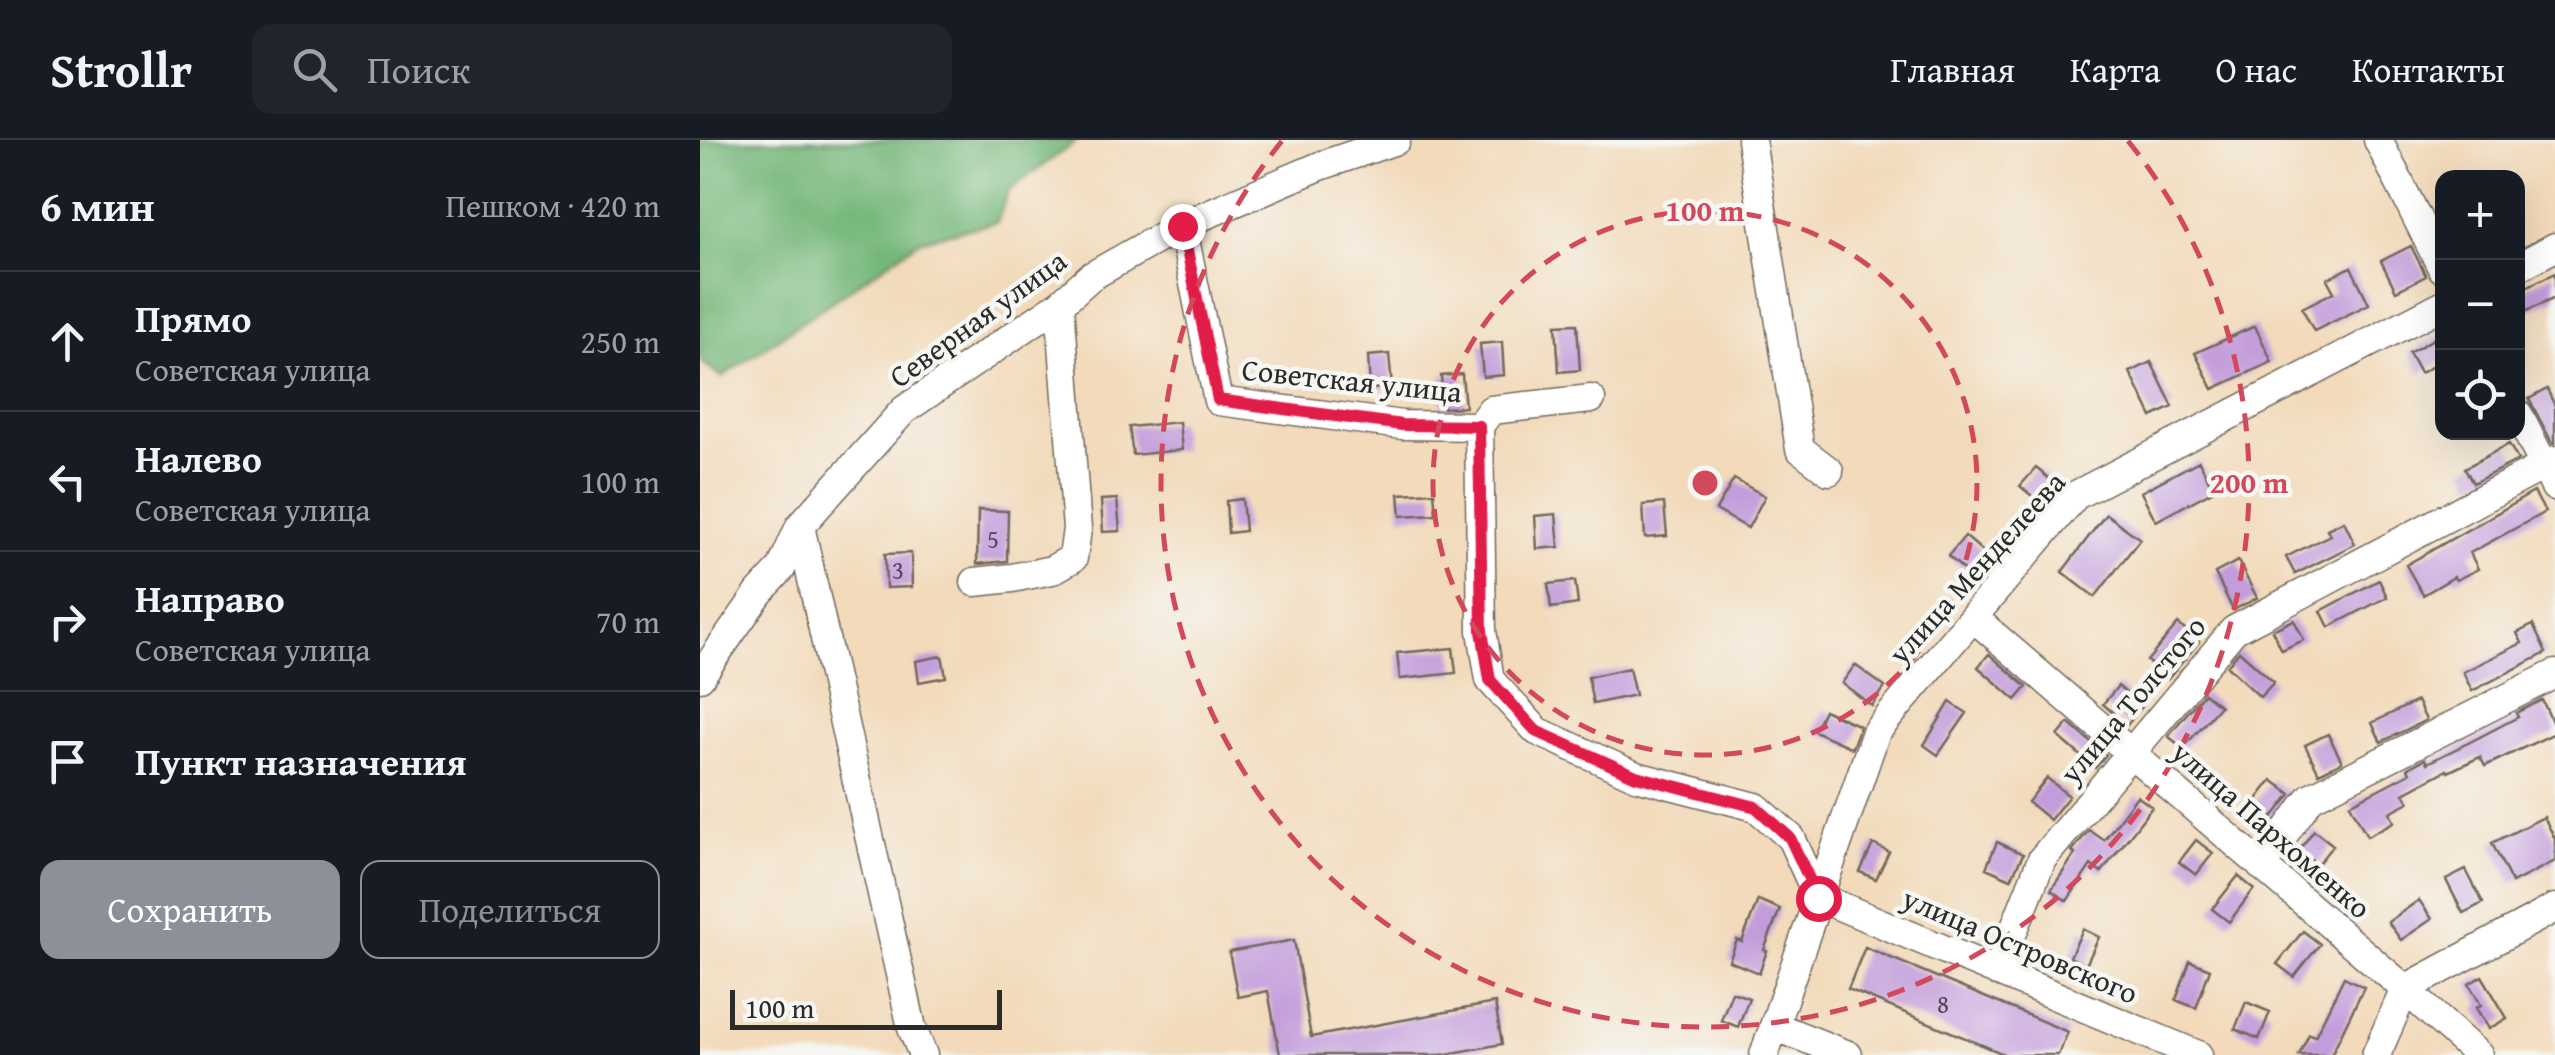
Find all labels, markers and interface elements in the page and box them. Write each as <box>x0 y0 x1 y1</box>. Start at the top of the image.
search box <box>252 24 952 114</box>
text: Strollr <box>50 34 192 105</box>
text: Поиск <box>367 41 470 97</box>
icon: search <box>287 42 342 97</box>
text: Главная <box>1890 44 2015 95</box>
text: Карта <box>2070 44 2161 95</box>
text: О нас <box>2216 44 2297 95</box>
text: Контакты <box>2352 44 2505 95</box>
map controls <box>2435 170 2525 440</box>
button: + <box>2435 170 2525 260</box>
text: 6 мин <box>40 175 155 236</box>
text: Пешком · 420 m <box>445 182 660 229</box>
text: 100 m <box>1666 188 1745 232</box>
route end <box>1160 204 1206 250</box>
street label: Северная улица <box>880 238 1076 398</box>
button: − <box>2435 260 2525 350</box>
text: Прямо <box>135 290 251 346</box>
icon: ahead <box>40 314 95 369</box>
text: 250 m <box>581 318 660 365</box>
text: Советская улица <box>135 346 371 393</box>
street label: Советская улица <box>1240 347 1465 414</box>
button: locate <box>2435 350 2525 440</box>
text: Налево <box>135 430 262 486</box>
icon: left <box>40 454 95 509</box>
text: 100 m <box>581 458 660 505</box>
street label: улица Менделеева <box>1877 460 2076 674</box>
text: 200 m <box>2210 460 2289 504</box>
centre of rings <box>1687 465 1723 501</box>
text: Советская улица <box>135 486 371 533</box>
house number: 5 <box>987 521 999 557</box>
house number: 3 <box>892 552 904 588</box>
text: Направо <box>135 570 285 626</box>
icon: right <box>40 594 95 649</box>
text: 70 m <box>596 598 660 645</box>
street label: улица Толстого <box>2048 606 2216 794</box>
text: Советская улица <box>135 626 371 673</box>
street label: улица Пархоменко <box>2161 729 2381 928</box>
text: Пункт назначения <box>135 733 467 789</box>
icon: arrive <box>40 734 95 789</box>
button: Сохранить <box>40 860 340 959</box>
button: Поделиться <box>360 860 660 959</box>
street label: улица Островского <box>1895 875 2145 1015</box>
route start <box>1796 876 1842 922</box>
scale bar <box>730 985 1002 1030</box>
house number: 8 <box>1937 986 1949 1022</box>
text: 100 m <box>745 987 814 1028</box>

